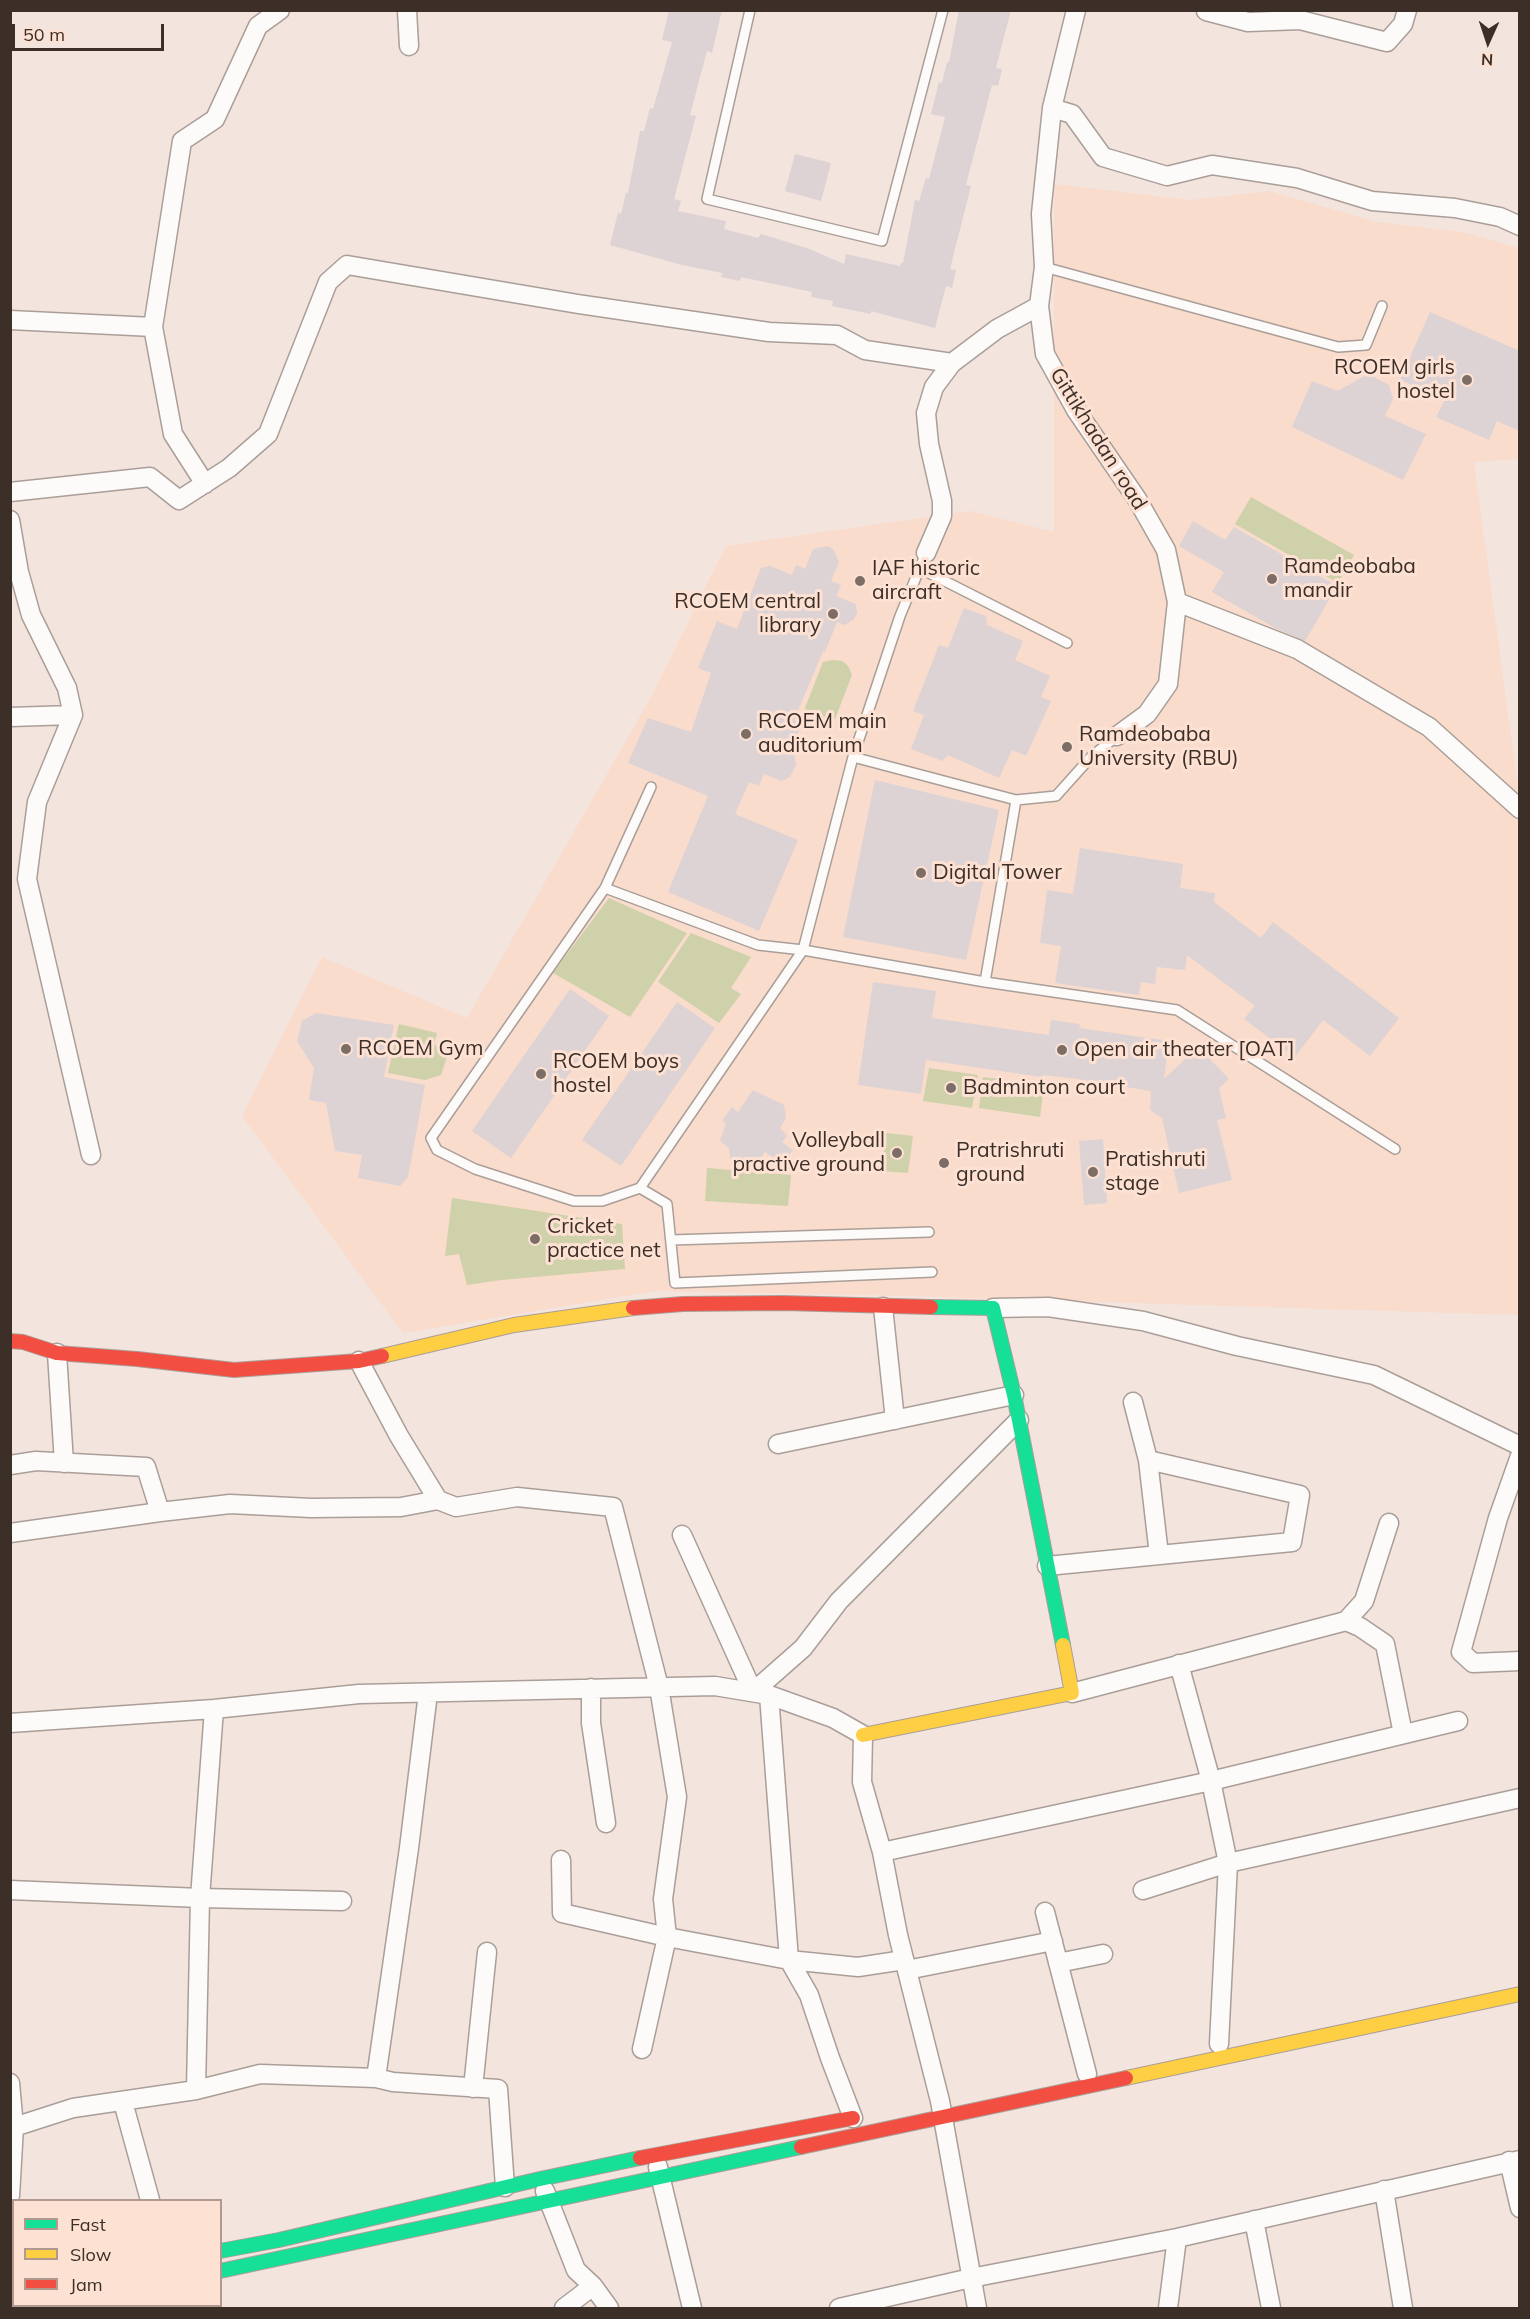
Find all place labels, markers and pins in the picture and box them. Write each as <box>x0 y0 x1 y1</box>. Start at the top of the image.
place label: RCOEM girls hostel <box>1334 355 1455 405</box>
marker: RCOEM girls hostel <box>1460 373 1474 387</box>
place label: Ramdeobaba mandir <box>1284 554 1416 604</box>
place label: IAF historic aircraft <box>872 556 980 606</box>
marker: Ramdeobaba mandir <box>1265 572 1279 586</box>
marker: IAF historic aircraft <box>853 574 867 588</box>
place label: RCOEM central library <box>674 589 821 639</box>
marker: RCOEM central library <box>826 607 840 621</box>
place label: RCOEM main auditorium <box>758 709 887 759</box>
place label: Ramdeobaba University (RBU) <box>1079 722 1239 772</box>
marker: RCOEM main auditorium <box>739 727 753 741</box>
marker: Ramdeobaba University (RBU) <box>1060 740 1074 754</box>
place label: Digital Tower <box>933 860 1062 886</box>
marker: Digital Tower <box>914 866 928 880</box>
place label: RCOEM Gym <box>358 1036 483 1062</box>
place label: Open air theater [OAT] <box>1074 1037 1295 1063</box>
marker: RCOEM Gym <box>339 1042 353 1056</box>
marker: Open air theater [OAT] <box>1055 1043 1069 1057</box>
place label: RCOEM boys hostel <box>553 1049 679 1099</box>
marker: RCOEM boys hostel <box>534 1067 548 1081</box>
place label: Badminton court <box>963 1075 1125 1101</box>
marker: Badminton court <box>944 1081 958 1095</box>
place label: Volleyball practive ground <box>732 1128 885 1178</box>
place label: Pratrishruti ground <box>956 1138 1064 1188</box>
marker: Volleyball practive ground <box>890 1146 904 1160</box>
place label: Pratishruti stage <box>1105 1147 1206 1197</box>
marker: Pratrishruti ground <box>937 1156 951 1170</box>
marker: Pratishruti stage <box>1086 1165 1100 1179</box>
place label: Cricket practice net <box>547 1214 661 1264</box>
marker: Cricket practice net <box>528 1232 542 1246</box>

